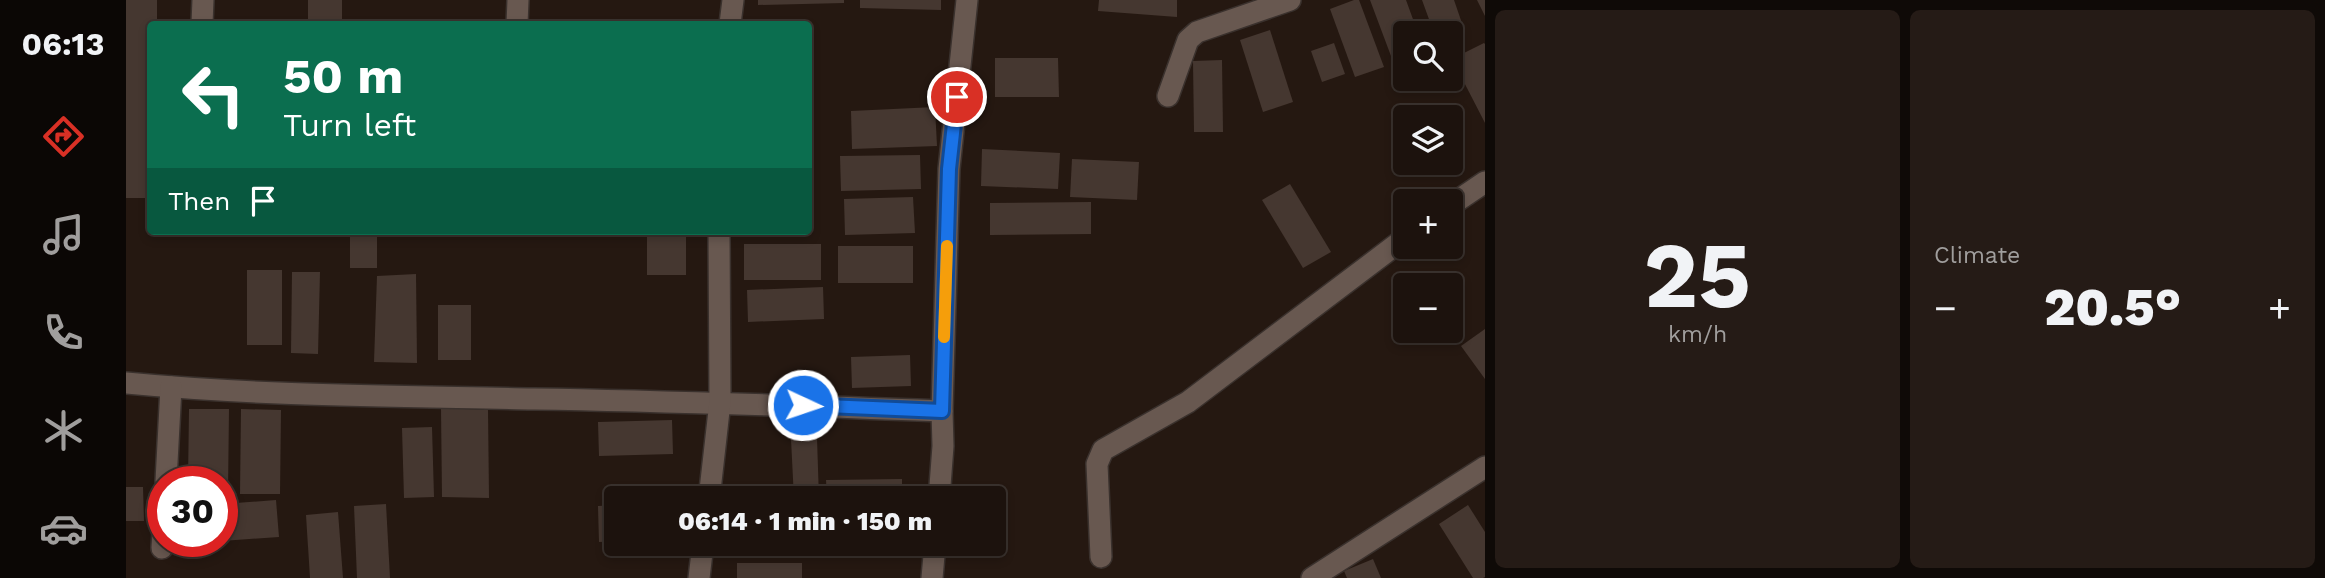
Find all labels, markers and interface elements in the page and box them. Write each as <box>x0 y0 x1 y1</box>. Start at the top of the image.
map controls <box>1393 21 1463 343</box>
button: search <box>1393 21 1463 91</box>
text: 06:13 <box>22 25 104 63</box>
text: 50 m <box>283 47 403 105</box>
icon: left <box>168 49 259 140</box>
pin <box>927 67 987 127</box>
icon: arrive <box>938 78 976 116</box>
button: layers <box>1393 105 1463 175</box>
text: Turn left <box>283 106 416 144</box>
icon: directions <box>39 112 88 161</box>
icon: arrive <box>244 182 282 220</box>
text: Then <box>168 186 230 216</box>
button: + <box>1393 189 1463 259</box>
icon: music <box>39 210 88 259</box>
text: 25 <box>1644 222 1751 329</box>
text: Climate <box>1934 242 2020 269</box>
button: − <box>1393 273 1463 343</box>
text: 20.5° <box>2044 277 2181 338</box>
text: − <box>1934 286 1957 330</box>
text: + <box>2268 286 2291 330</box>
icon: phone <box>39 308 88 357</box>
text: km/h <box>1668 321 1727 348</box>
position arrow <box>766 368 840 442</box>
icon: climate <box>39 406 88 455</box>
speed limit sign: 30 <box>147 466 238 557</box>
icon: car <box>39 504 88 553</box>
text: 06:14 · 1 min · 150 m <box>678 506 932 536</box>

